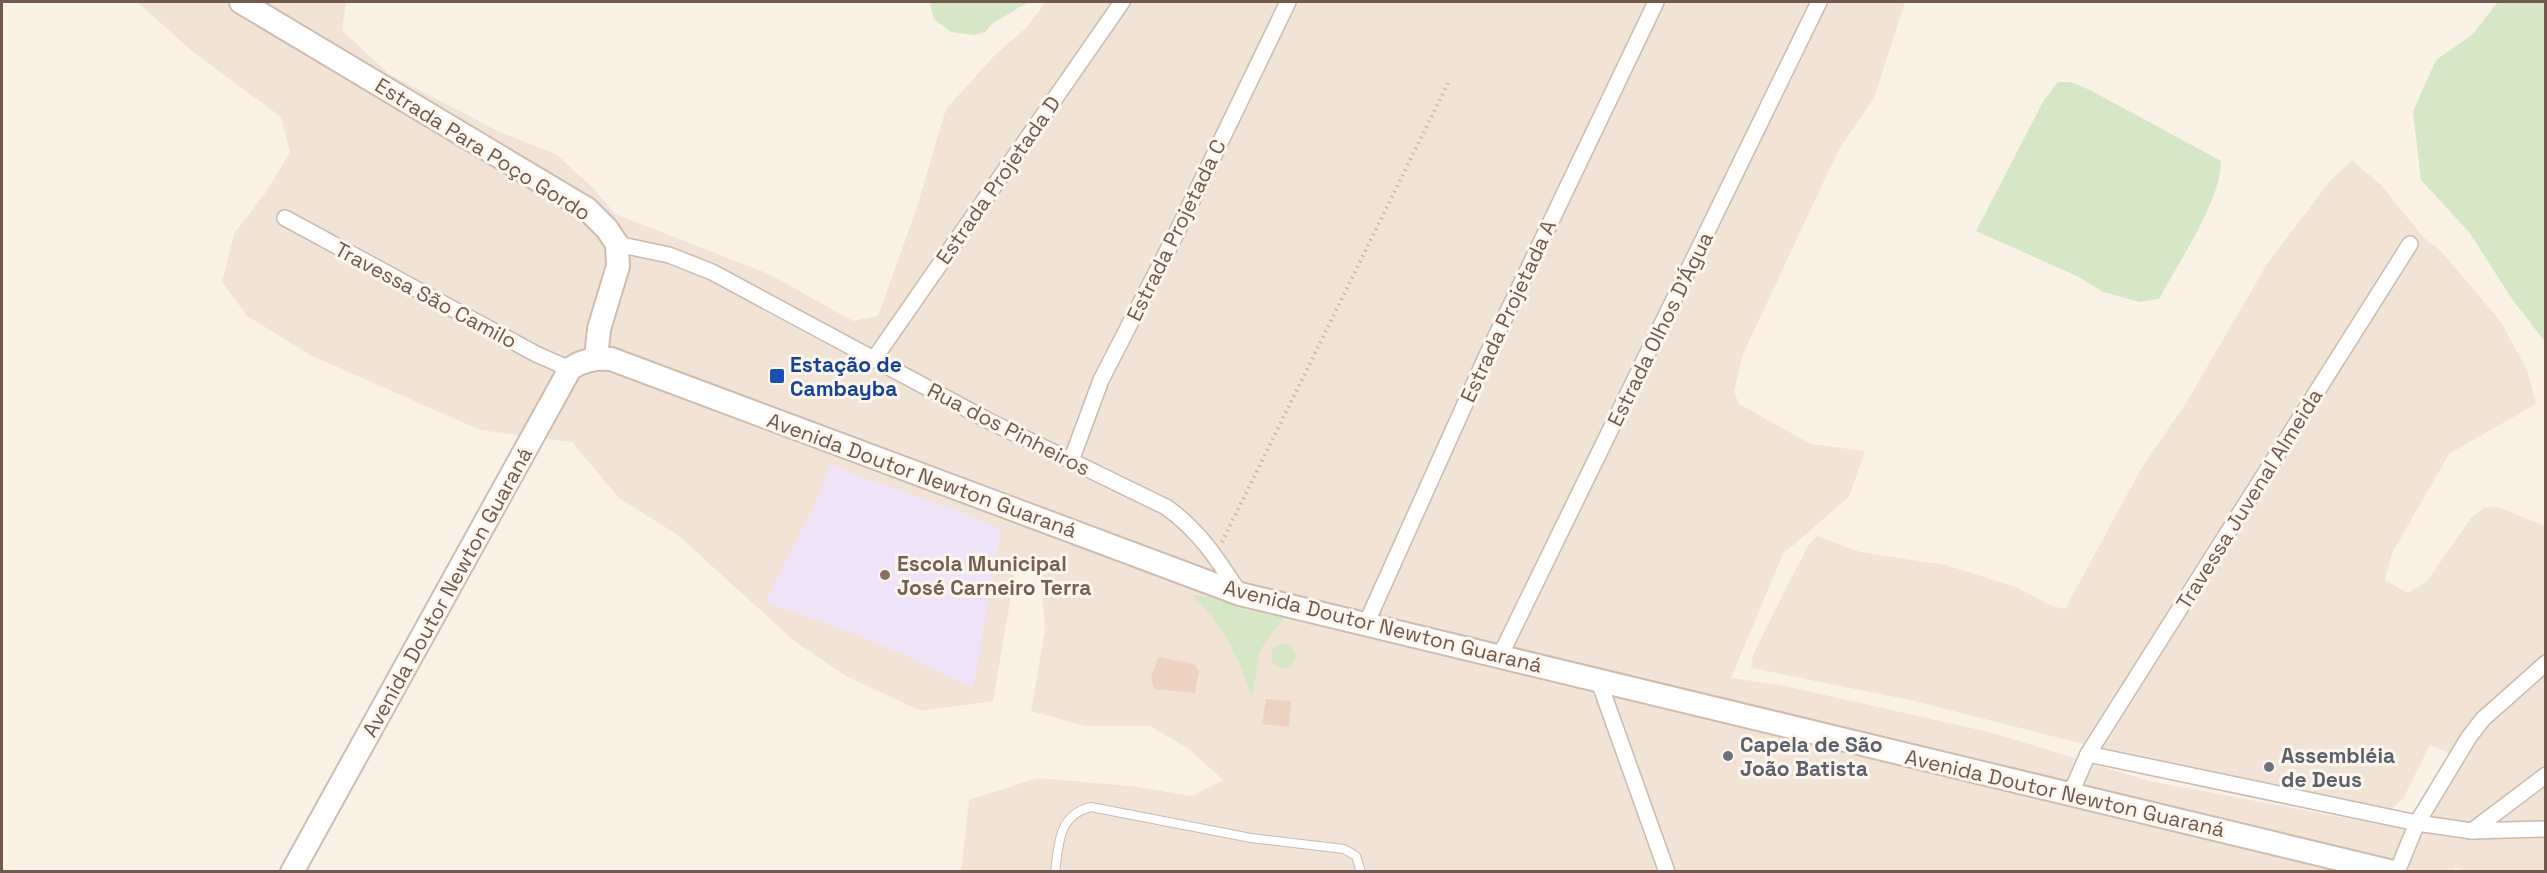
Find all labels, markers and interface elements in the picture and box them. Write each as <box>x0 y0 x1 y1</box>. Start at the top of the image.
street label: Estrada Para Poço Gordo <box>370 72 596 226</box>
street label: Estrada Projetada D <box>930 91 1066 269</box>
street label: Estrada Projetada C <box>1120 135 1232 325</box>
street label: Estrada Projetada A <box>1454 215 1562 407</box>
street label: Estrada Olhos D'Água <box>1601 227 1719 431</box>
street label: Travessa São Camilo <box>330 236 522 354</box>
place label: Estação de Cambayba <box>790 351 902 402</box>
marker: Estação de Cambayba <box>768 367 786 385</box>
street label: Rua dos Pinheiros <box>923 376 1095 482</box>
street label: Travessa Juvenal Almeida <box>2170 383 2328 615</box>
street label: Avenida Doutor Newton Guaraná <box>764 406 1080 544</box>
street label: Avenida Doutor Newton Guaraná <box>356 442 538 742</box>
place label: Escola Municipal José Carneiro Terra <box>897 550 1091 601</box>
marker: Escola Municipal José Carneiro Terra <box>878 568 892 582</box>
street label: Avenida Doutor Newton Guaraná <box>1221 573 1545 679</box>
place label: Capela de São João Batista <box>1740 731 1883 782</box>
place label: Assembléia de Deus <box>2281 742 2395 793</box>
street label: Avenida Doutor Newton Guaraná <box>1902 743 2228 843</box>
marker: Capela de São João Batista <box>1721 749 1735 763</box>
marker: Assembléia de Deus <box>2262 760 2276 774</box>

